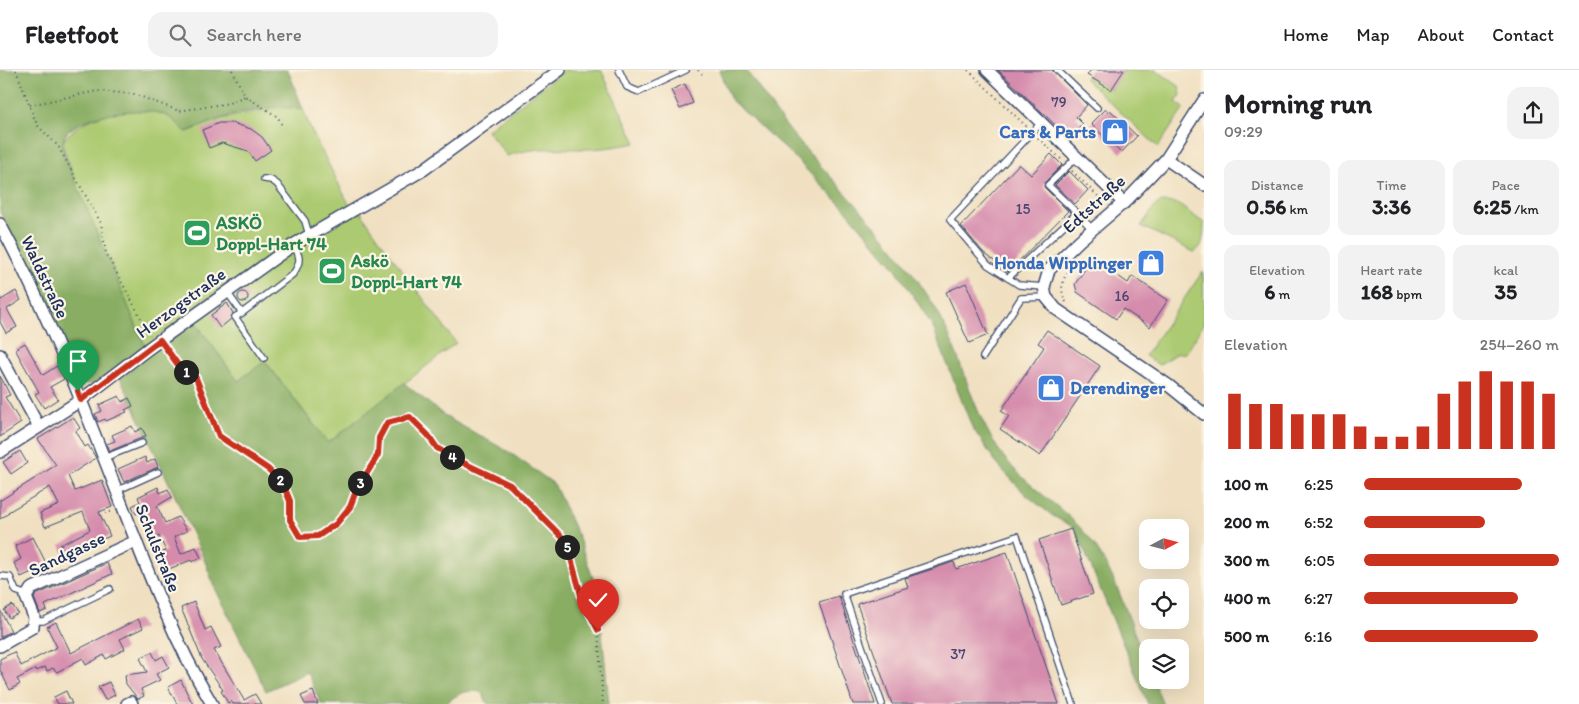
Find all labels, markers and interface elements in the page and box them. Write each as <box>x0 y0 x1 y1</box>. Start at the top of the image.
search box <box>148 12 498 57</box>
text: Fleetfoot <box>25 20 118 49</box>
icon: search <box>166 21 194 49</box>
text: Search here <box>206 23 302 46</box>
text: Home <box>1283 24 1329 46</box>
text: Map <box>1357 24 1390 46</box>
text: About <box>1418 24 1464 46</box>
text: Contact <box>1492 24 1554 46</box>
text: Morning run <box>1224 86 1372 120</box>
button: share <box>1507 87 1559 139</box>
house number: 79 <box>1051 93 1067 111</box>
shop icon: Cars & Parts <box>1100 117 1130 147</box>
place label: Cars & Parts <box>999 121 1096 143</box>
text: 09:29 <box>1224 122 1263 141</box>
street label: Edtstraße <box>1058 170 1130 238</box>
text: Distance <box>1251 177 1303 194</box>
text: Time <box>1377 177 1406 194</box>
text: Pace <box>1492 177 1520 194</box>
text: 0.56 <box>1246 194 1286 219</box>
text: 3:36 <box>1372 194 1411 219</box>
text: 6:25 <box>1473 194 1511 219</box>
house number: 15 <box>1016 200 1031 218</box>
text: km <box>1286 201 1308 218</box>
text: /km <box>1511 201 1539 218</box>
place label: ASKÖ Doppl-Hart 74 <box>215 212 327 255</box>
sports icon: ASKÖ Doppl-Hart 74 <box>182 218 212 248</box>
street label: Waldstraße <box>16 232 74 322</box>
shop icon: Honda Wipplinger <box>1136 248 1166 278</box>
place label: Askö Doppl-Hart 74 <box>350 250 462 293</box>
place label: Honda Wipplinger <box>994 252 1133 274</box>
sports icon: Askö Doppl-Hart 74 <box>317 256 347 286</box>
text: Elevation <box>1249 262 1305 279</box>
text: Heart rate <box>1361 262 1422 279</box>
text: kcal <box>1493 262 1518 279</box>
street label: Herzogstraße <box>132 263 230 343</box>
text: 6 <box>1264 279 1275 304</box>
text: 168 <box>1361 279 1393 304</box>
text: 35 <box>1495 279 1517 304</box>
text: m <box>1275 286 1290 303</box>
text: bpm <box>1393 286 1422 303</box>
house number: 16 <box>1115 287 1130 305</box>
text: Elevation <box>1224 335 1288 354</box>
text: 254–260 m <box>1480 335 1559 354</box>
pin <box>57 340 99 391</box>
icon: arrive <box>64 347 92 375</box>
pin: 1 <box>174 360 198 384</box>
text: 1 <box>183 364 190 381</box>
shop icon: Derendinger <box>1036 373 1066 403</box>
place label: Derendinger <box>1070 377 1166 399</box>
pin: 4 <box>440 444 464 470</box>
text: 4 <box>448 449 457 466</box>
pin: 2 <box>268 468 292 492</box>
pin: 3 <box>348 470 372 496</box>
text: 2 <box>277 472 284 489</box>
text: 3 <box>357 475 364 492</box>
text: 100 m <box>1224 475 1268 494</box>
text: 6:25 <box>1304 475 1333 494</box>
street label: Schulstraße <box>130 501 186 595</box>
text: 200 m <box>1224 513 1269 532</box>
text: 6:52 <box>1304 513 1333 532</box>
north arrow <box>1139 519 1189 569</box>
map controls <box>1139 519 1189 689</box>
street label: Sandgasse <box>25 527 109 581</box>
pin: 5 <box>554 534 580 560</box>
text: 5 <box>564 539 571 556</box>
text: 300 m <box>1224 551 1270 570</box>
text: 6:05 <box>1304 551 1335 570</box>
pin <box>577 579 619 630</box>
button: locate <box>1139 579 1189 629</box>
icon: check <box>584 586 612 614</box>
text: 400 m <box>1224 589 1270 608</box>
text: 6:27 <box>1304 589 1333 608</box>
text: 500 m <box>1224 627 1269 646</box>
text: 6:16 <box>1304 627 1332 646</box>
button: layers <box>1139 639 1189 689</box>
house number: 37 <box>950 645 966 663</box>

